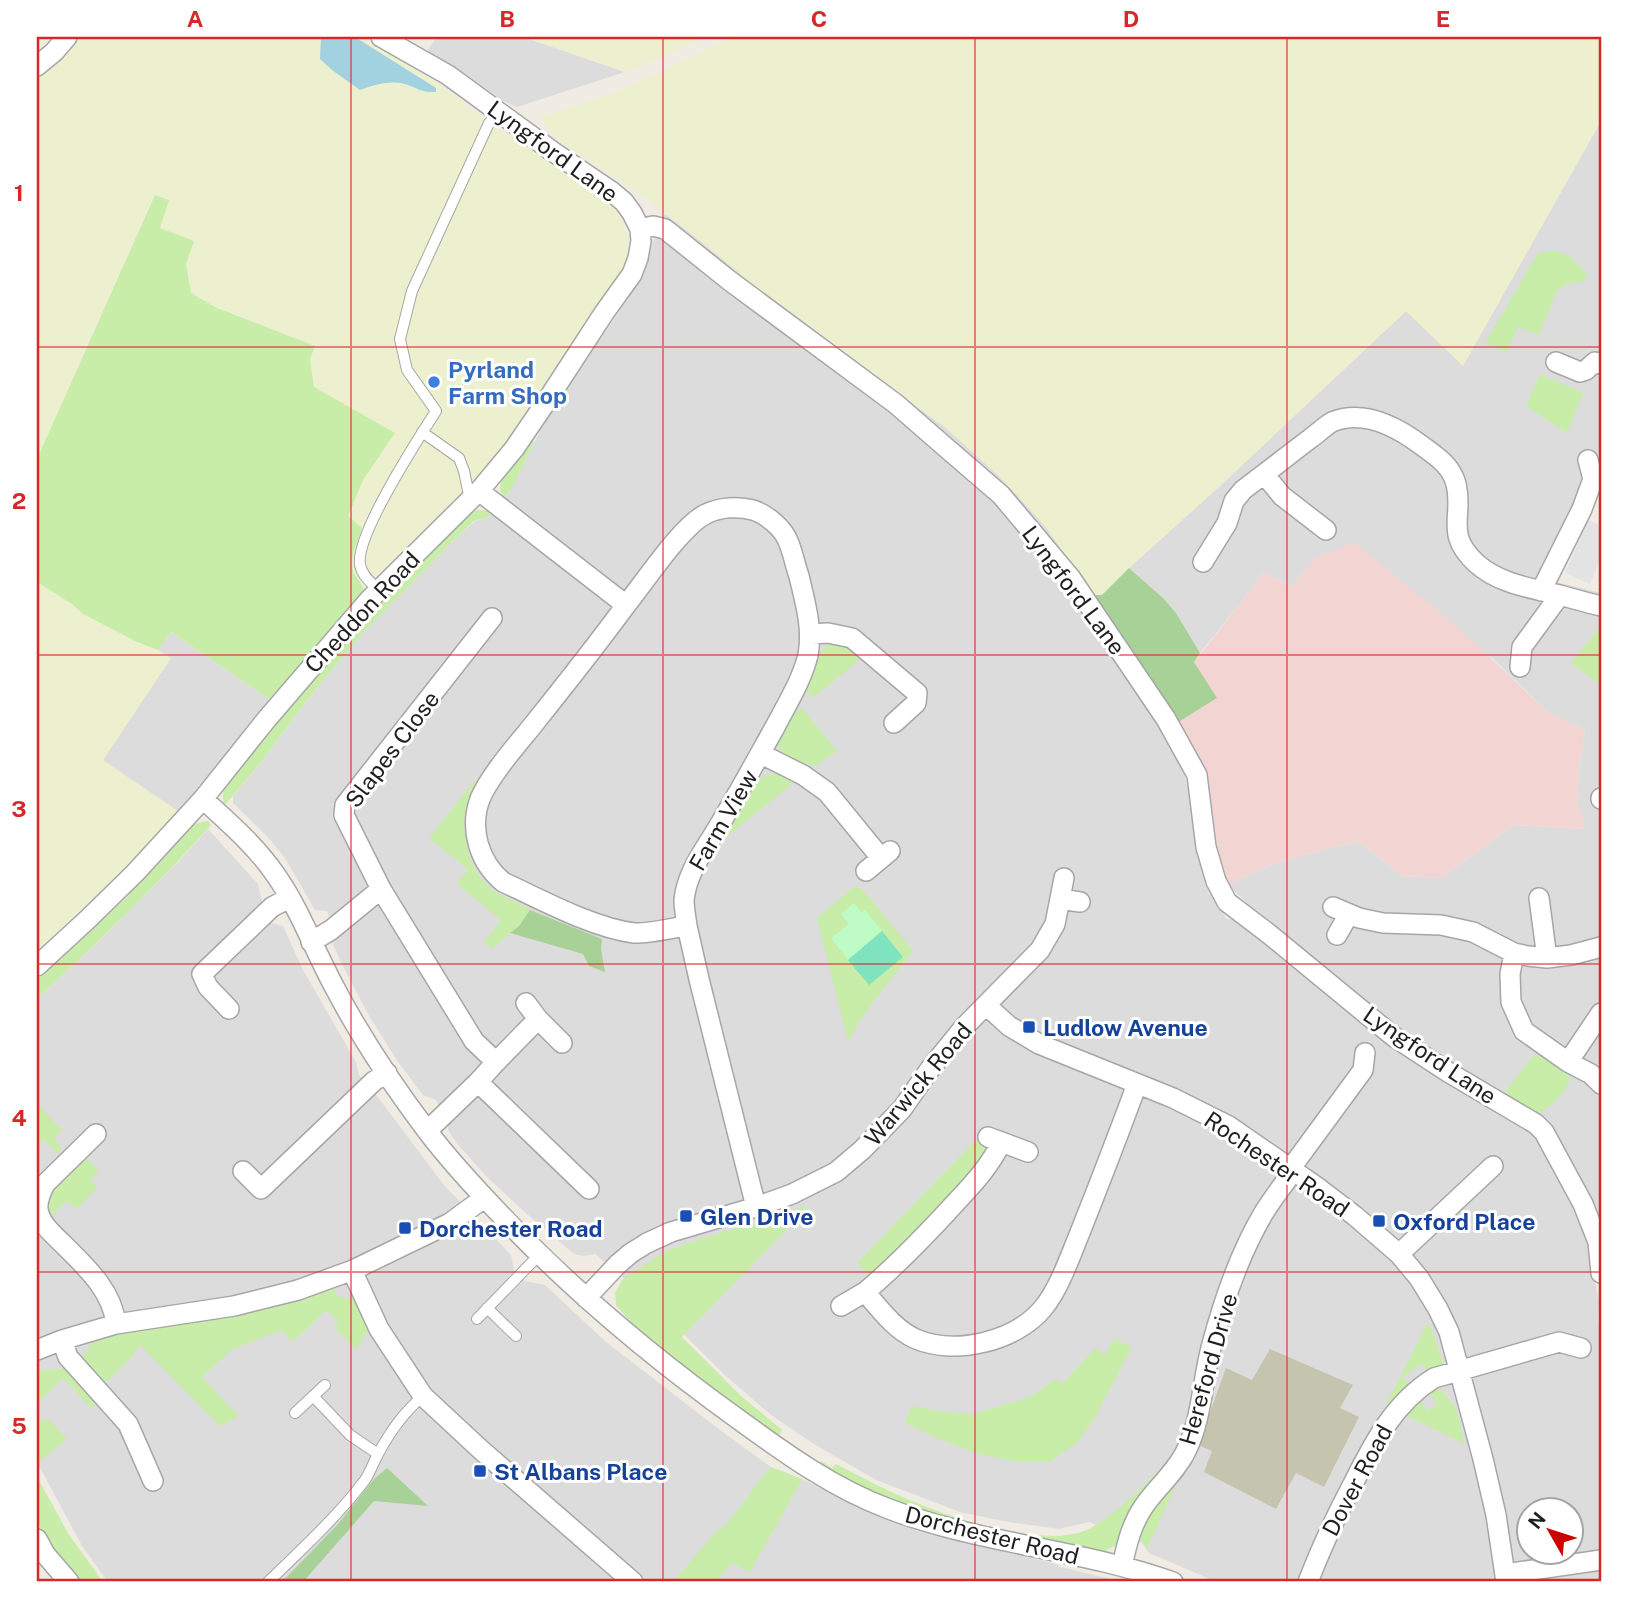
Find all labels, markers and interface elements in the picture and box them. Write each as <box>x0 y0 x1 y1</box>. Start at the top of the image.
text: A <box>187 5 204 32</box>
text: B <box>499 5 515 32</box>
text: C <box>811 5 827 32</box>
text: D <box>1123 5 1139 32</box>
text: E <box>1436 5 1450 32</box>
street label: Lyngford Lane <box>483 95 623 207</box>
text: 1 <box>14 179 24 206</box>
place label: Pyrland Farm Shop <box>448 356 567 409</box>
marker: Pyrland Farm Shop <box>426 374 442 390</box>
text: 2 <box>12 487 26 514</box>
street label: Lyngford Lane <box>1017 520 1131 660</box>
street label: Cheddon Road <box>299 546 425 678</box>
street label: Slapes Close <box>340 686 444 812</box>
street label: Farm View <box>683 765 763 875</box>
text: 3 <box>11 795 27 822</box>
street label: Lyngford Lane <box>1358 1001 1502 1109</box>
place label: Ludlow Avenue <box>1043 1014 1208 1041</box>
street label: Warwick Road <box>859 1017 977 1151</box>
marker: Ludlow Avenue <box>1021 1019 1037 1035</box>
text: 4 <box>11 1104 27 1131</box>
street label: Rochester Road <box>1199 1106 1355 1222</box>
place label: Glen Drive <box>700 1203 813 1230</box>
marker: Glen Drive <box>678 1208 694 1224</box>
place label: Oxford Place <box>1393 1208 1536 1235</box>
marker: Oxford Place <box>1371 1213 1387 1229</box>
place label: Dorchester Road <box>419 1215 603 1242</box>
marker: Dorchester Road <box>397 1220 413 1236</box>
street label: Hereford Drive <box>1173 1290 1243 1448</box>
text: 5 <box>11 1412 27 1439</box>
street label: Dover Road <box>1316 1420 1398 1540</box>
place label: St Albans Place <box>494 1458 667 1485</box>
marker: St Albans Place <box>472 1463 488 1479</box>
north arrow <box>1516 1496 1586 1566</box>
street label: Dorchester Road <box>902 1500 1082 1570</box>
text: N <box>1524 1508 1550 1533</box>

